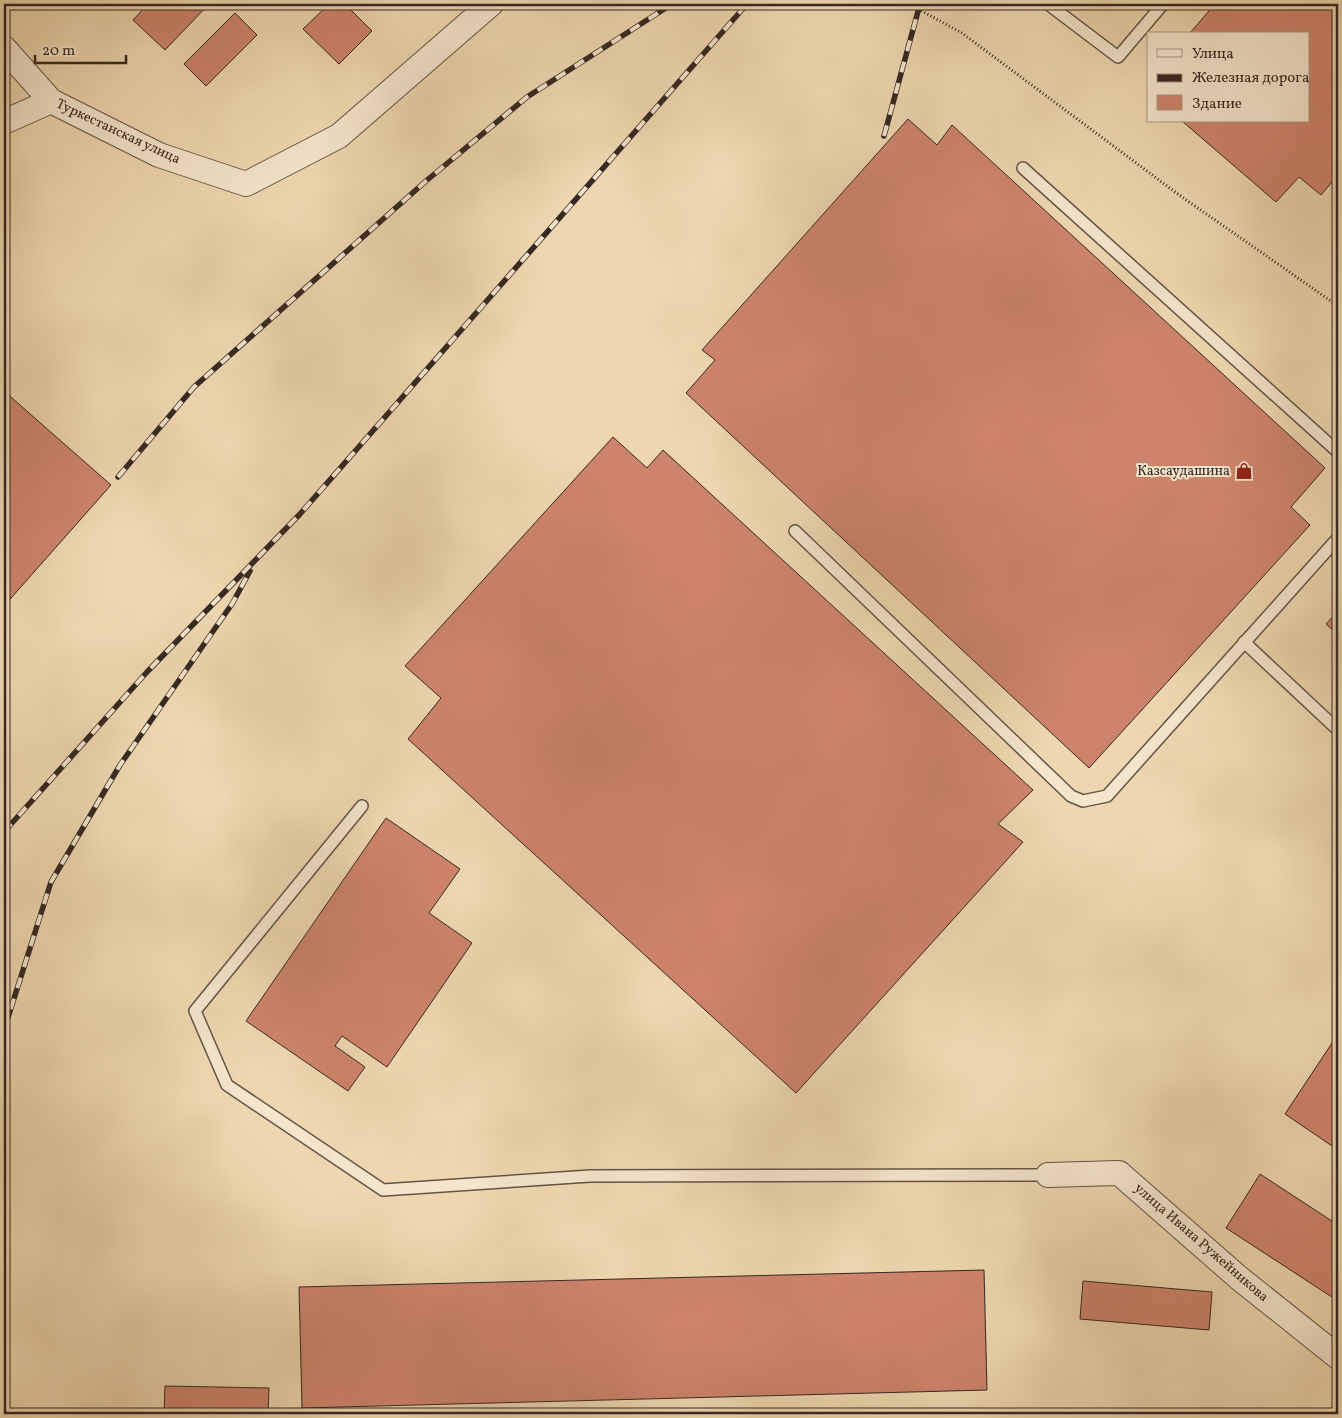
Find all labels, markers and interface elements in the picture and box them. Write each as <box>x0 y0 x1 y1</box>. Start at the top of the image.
scale bar <box>35 32 126 64</box>
legend <box>1147 32 1310 122</box>
text: 20 m <box>42 41 75 62</box>
text: Улица <box>1192 44 1234 65</box>
text: Железная дорога <box>1192 68 1309 89</box>
text: Здание <box>1192 94 1242 115</box>
street label: Туркестанская улица <box>53 95 183 169</box>
shop icon: Казсаудашина <box>1234 461 1254 481</box>
place label: Казсаудашина <box>1137 462 1230 481</box>
street label: улица Ивана Ружейникова <box>1130 1179 1272 1307</box>

